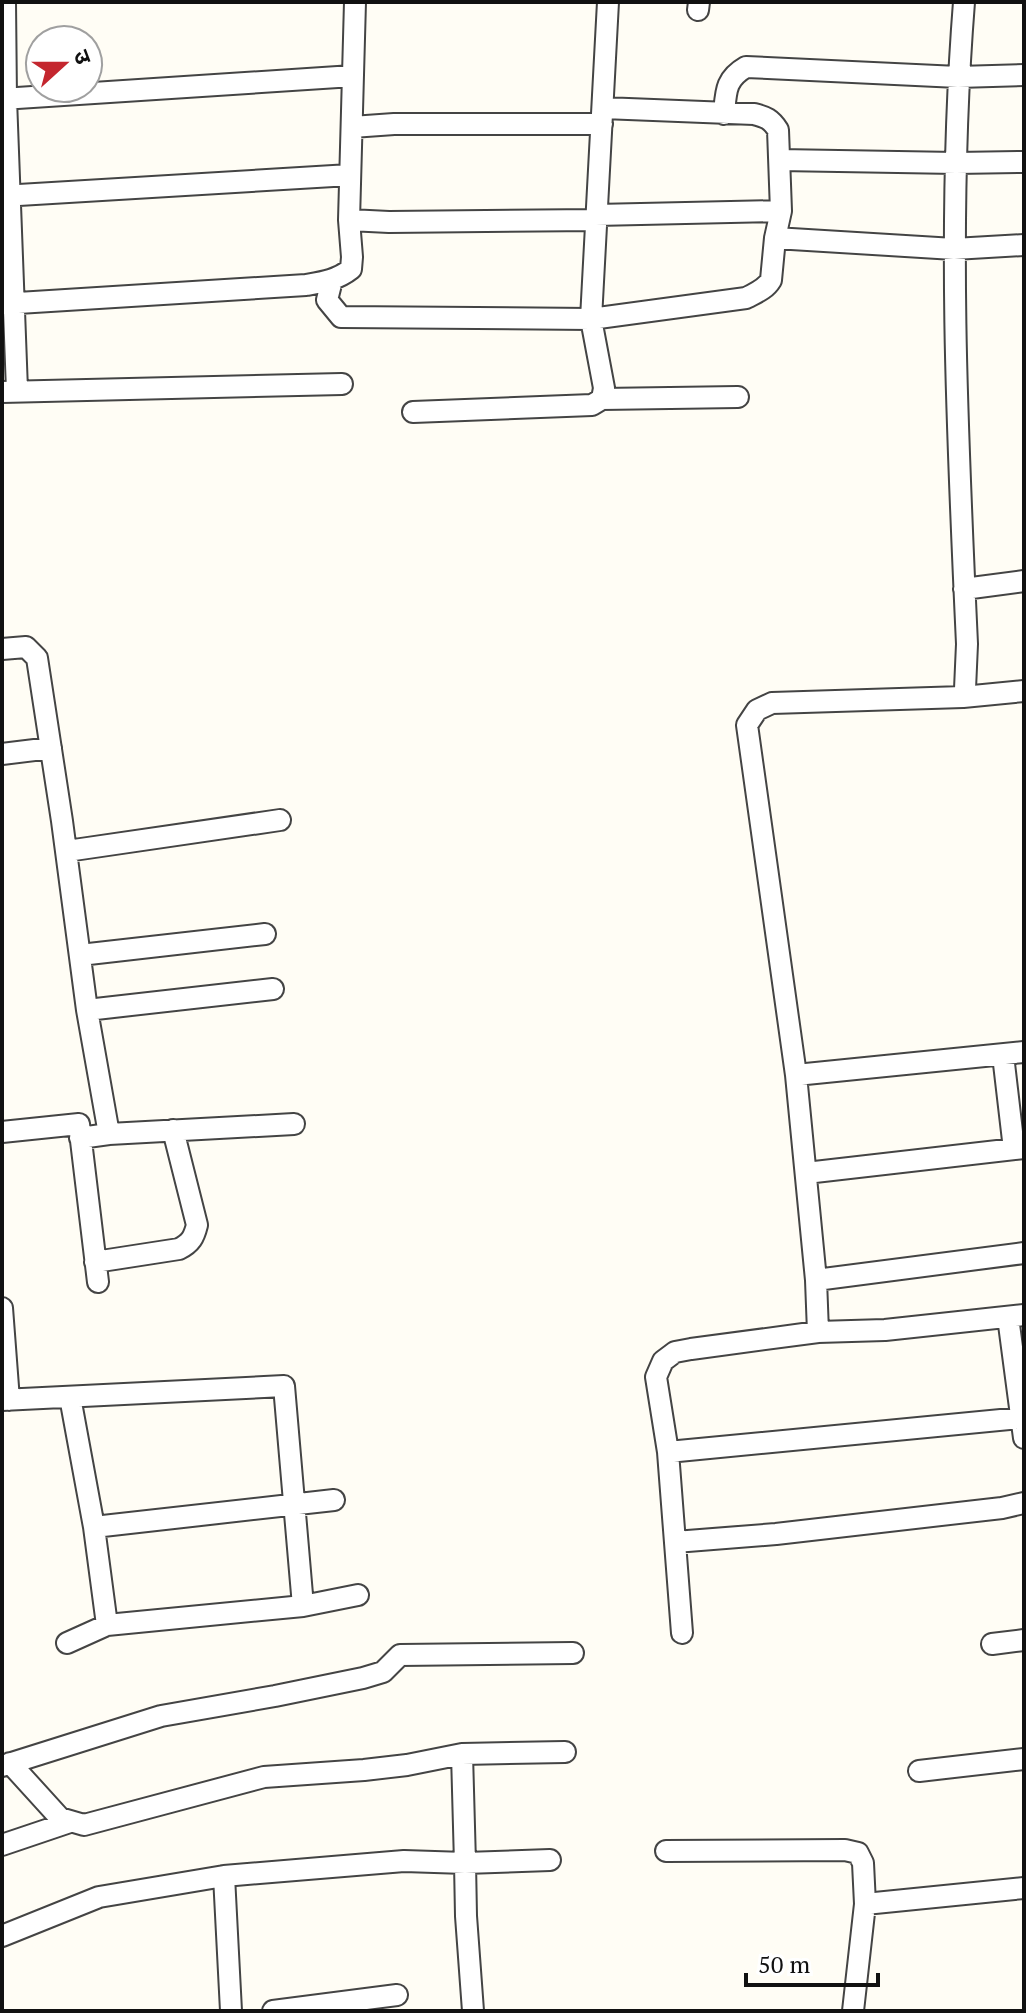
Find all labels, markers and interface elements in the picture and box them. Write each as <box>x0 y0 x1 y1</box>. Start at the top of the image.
north arrow <box>24 24 104 104</box>
text: उ <box>67 45 99 69</box>
scale bar <box>746 1937 878 1987</box>
text: 50 m <box>758 1948 810 1980</box>

